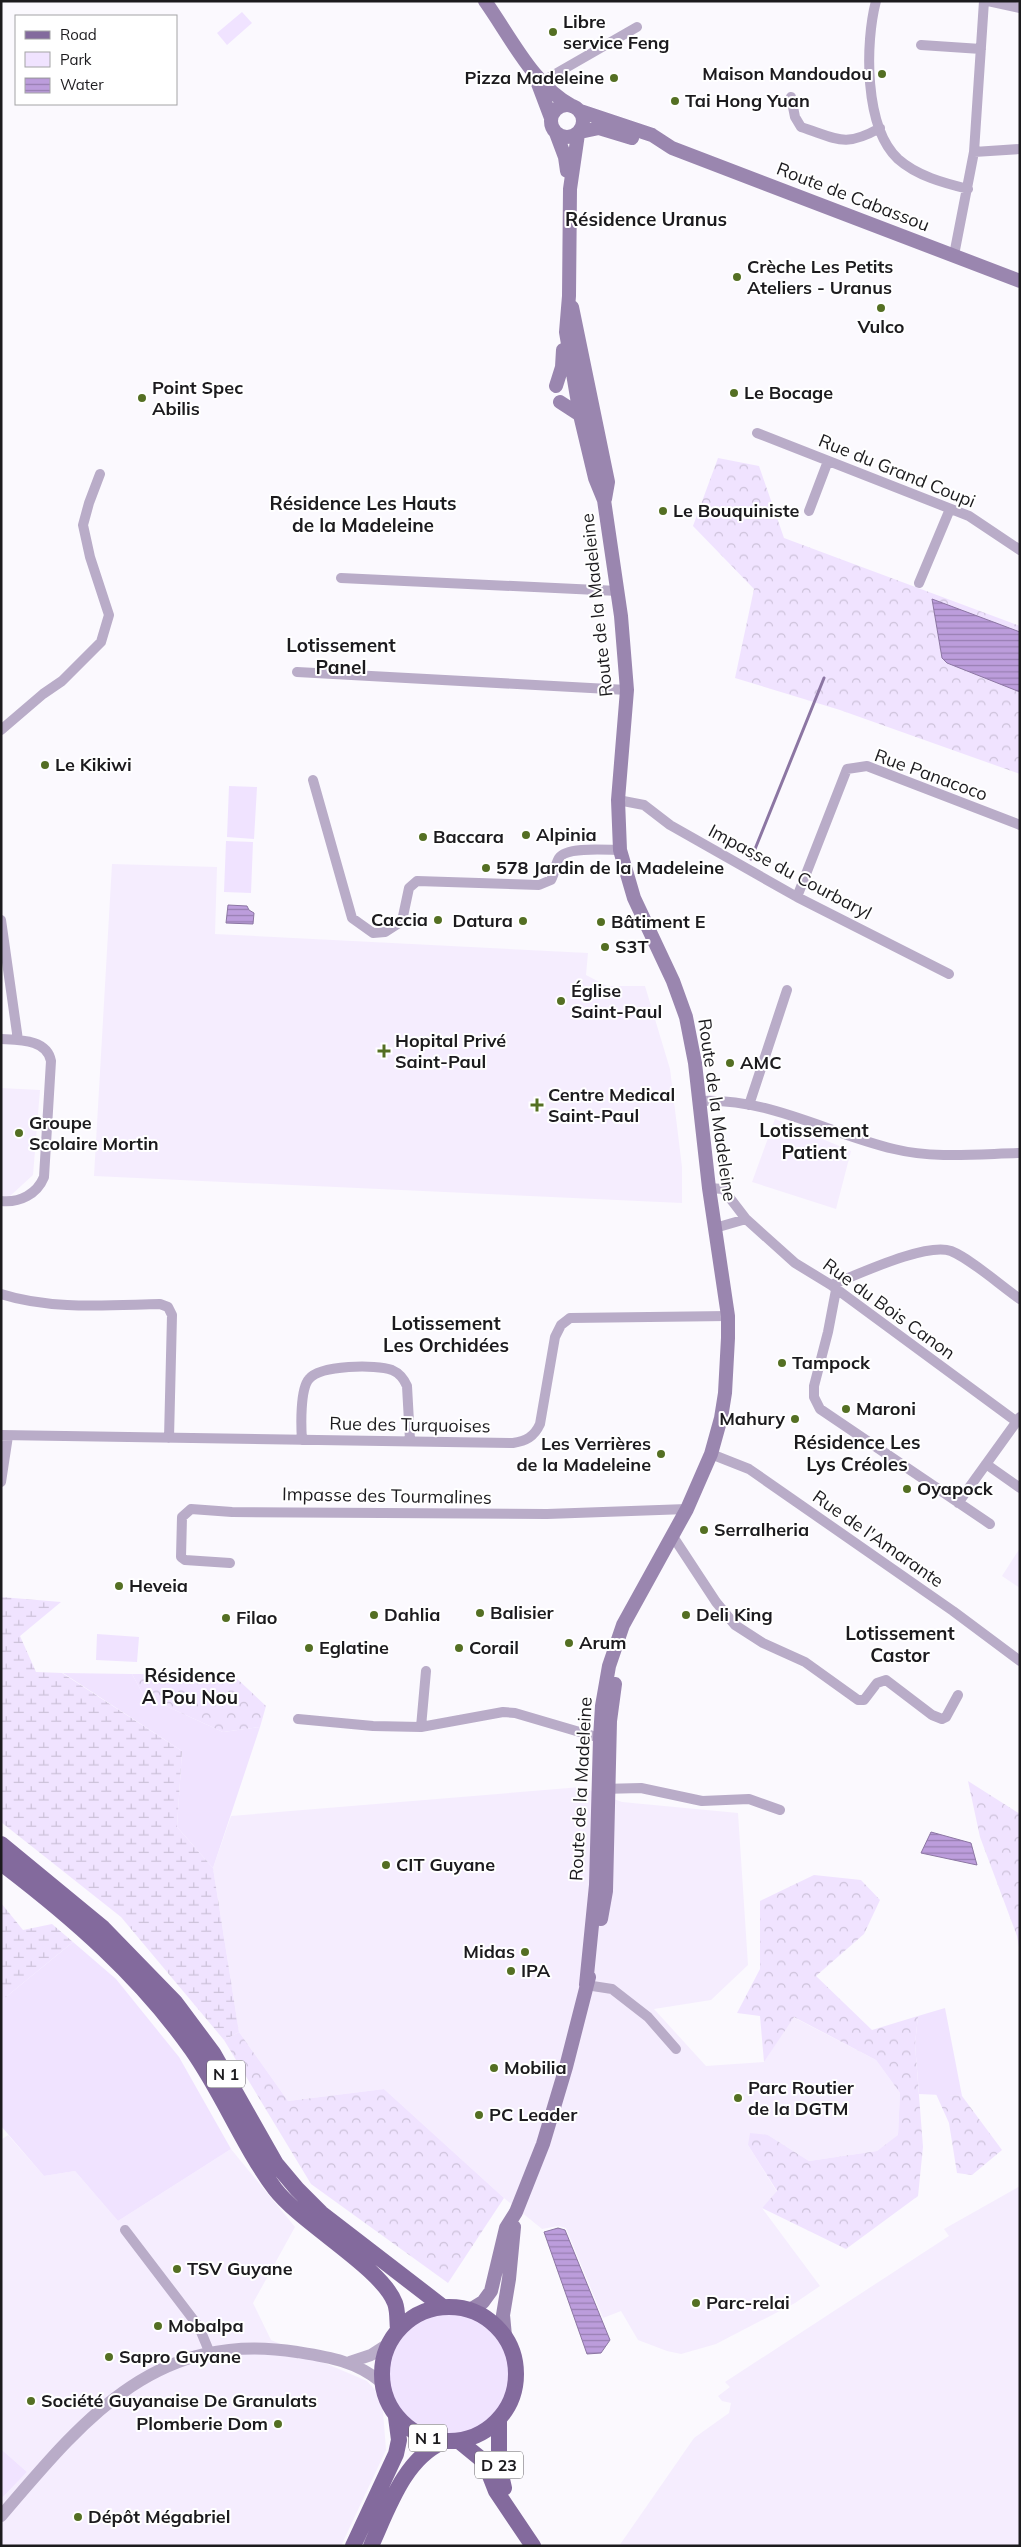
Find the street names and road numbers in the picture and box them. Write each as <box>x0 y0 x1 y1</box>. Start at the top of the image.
street label: Route de Cabassou <box>774 157 933 236</box>
street label: Rue du Grand Coupi <box>815 429 979 512</box>
street label: Route de la Madeleine <box>575 512 618 698</box>
street label: Rue Panacoco <box>871 743 991 806</box>
street label: Impasse du Courbaryl <box>705 819 876 924</box>
street label: Route de la Madeleine <box>693 1017 742 1203</box>
street label: Rue du Bois Canon <box>819 1253 960 1364</box>
street label: Rue des Turquoises <box>329 1412 491 1437</box>
street label: Impasse des Tourmalines <box>282 1482 492 1509</box>
street label: Rue de l'Amarante <box>808 1485 948 1592</box>
street label: Route de la Madeleine <box>564 1696 597 1882</box>
road number: N 1 <box>207 2060 245 2088</box>
road number: N 1 <box>409 2424 447 2452</box>
road number: D 23 <box>475 2452 523 2478</box>

